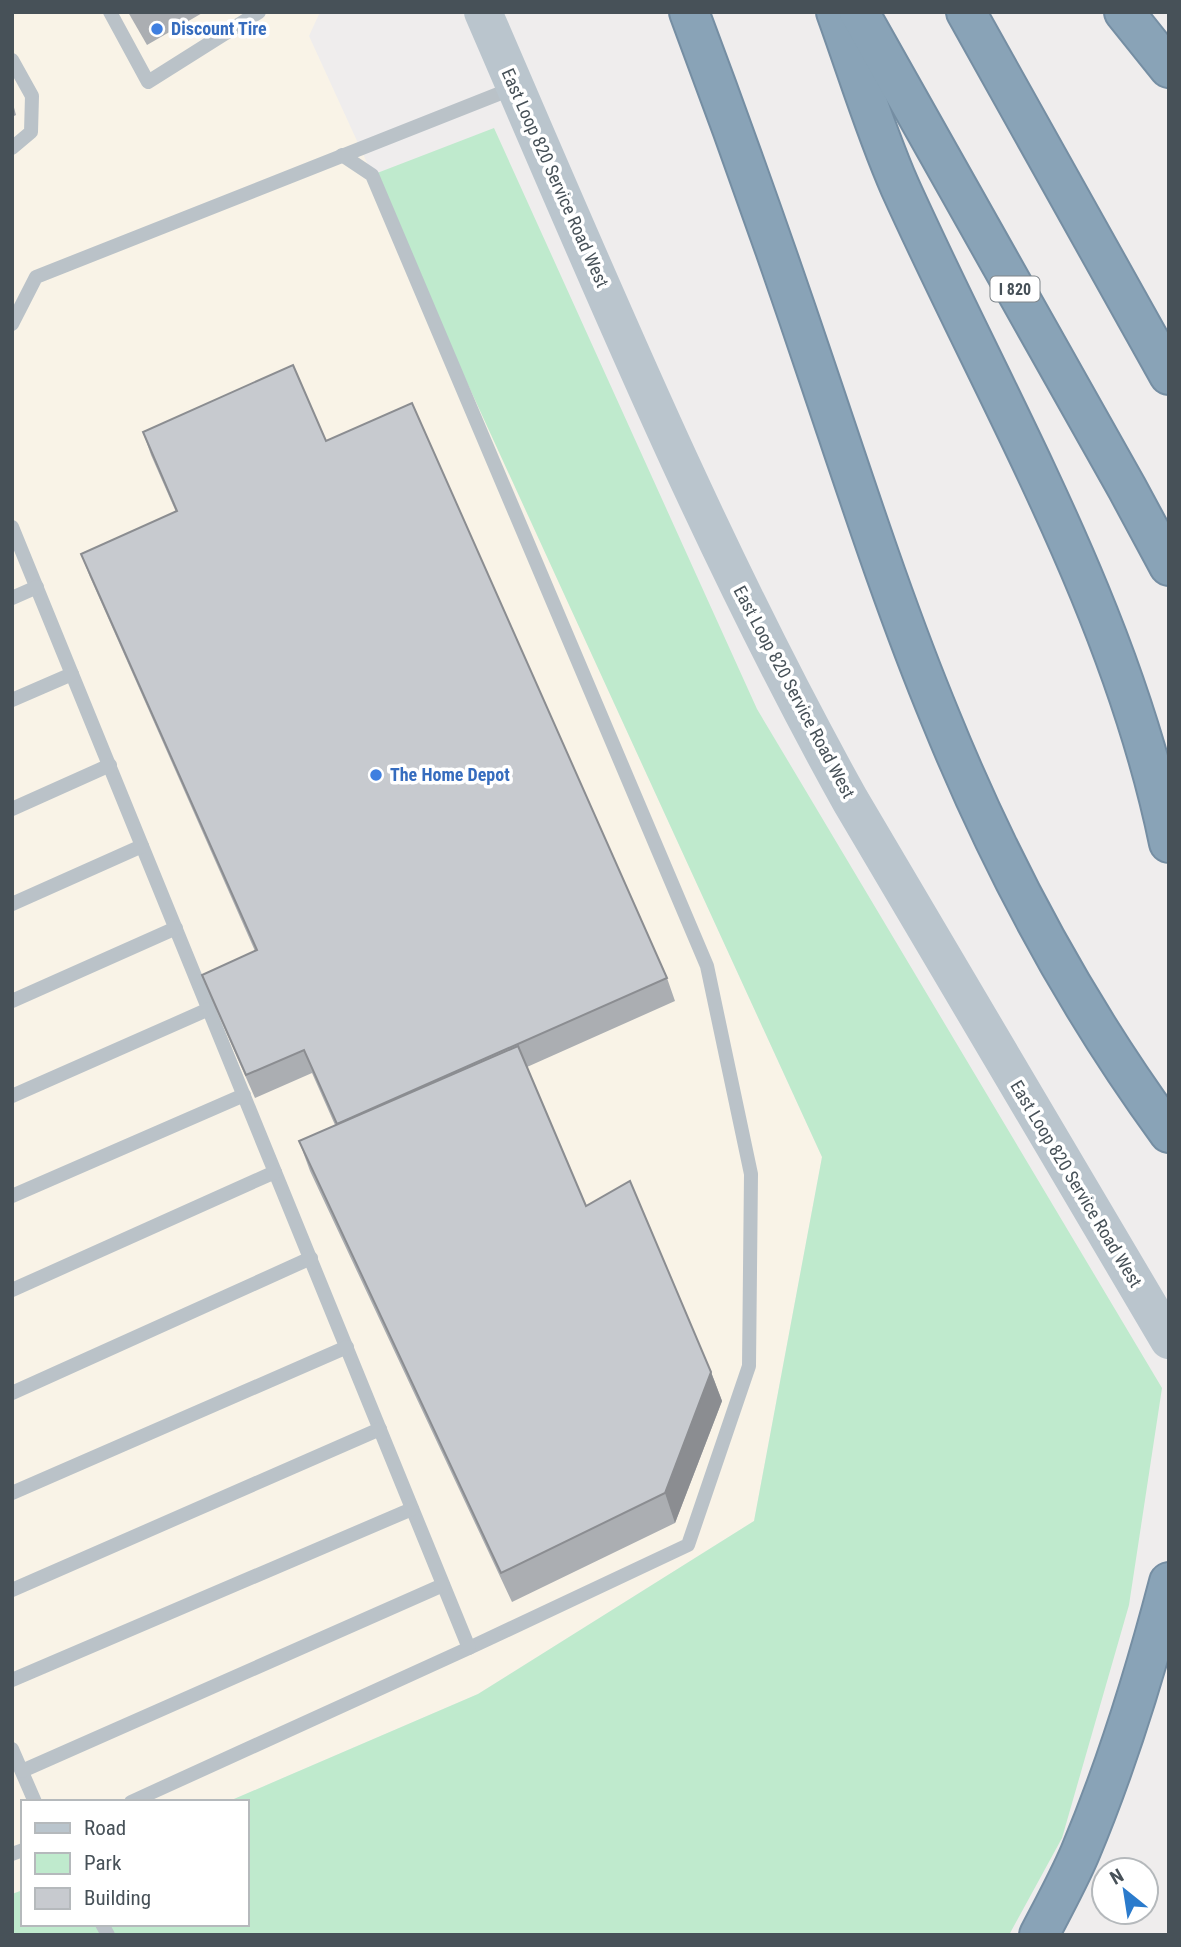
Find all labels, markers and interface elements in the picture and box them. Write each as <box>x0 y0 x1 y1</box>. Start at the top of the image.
place label: Discount Tire <box>171 18 267 39</box>
marker: Discount Tire <box>149 21 165 37</box>
street label: East Loop 820 Service Road West <box>498 65 613 291</box>
road number: I 820 <box>990 276 1040 302</box>
street label: East Loop 820 Service Road West <box>729 582 859 802</box>
place label: The Home Depot <box>390 764 510 785</box>
marker: The Home Depot <box>368 767 384 783</box>
street label: East Loop 820 Service Road West <box>1006 1077 1147 1291</box>
legend <box>21 1800 248 1926</box>
text: Road <box>84 1816 126 1840</box>
text: Park <box>84 1851 122 1875</box>
north arrow <box>1090 1856 1160 1926</box>
text: N <box>1106 1864 1128 1890</box>
text: Building <box>84 1886 151 1910</box>

